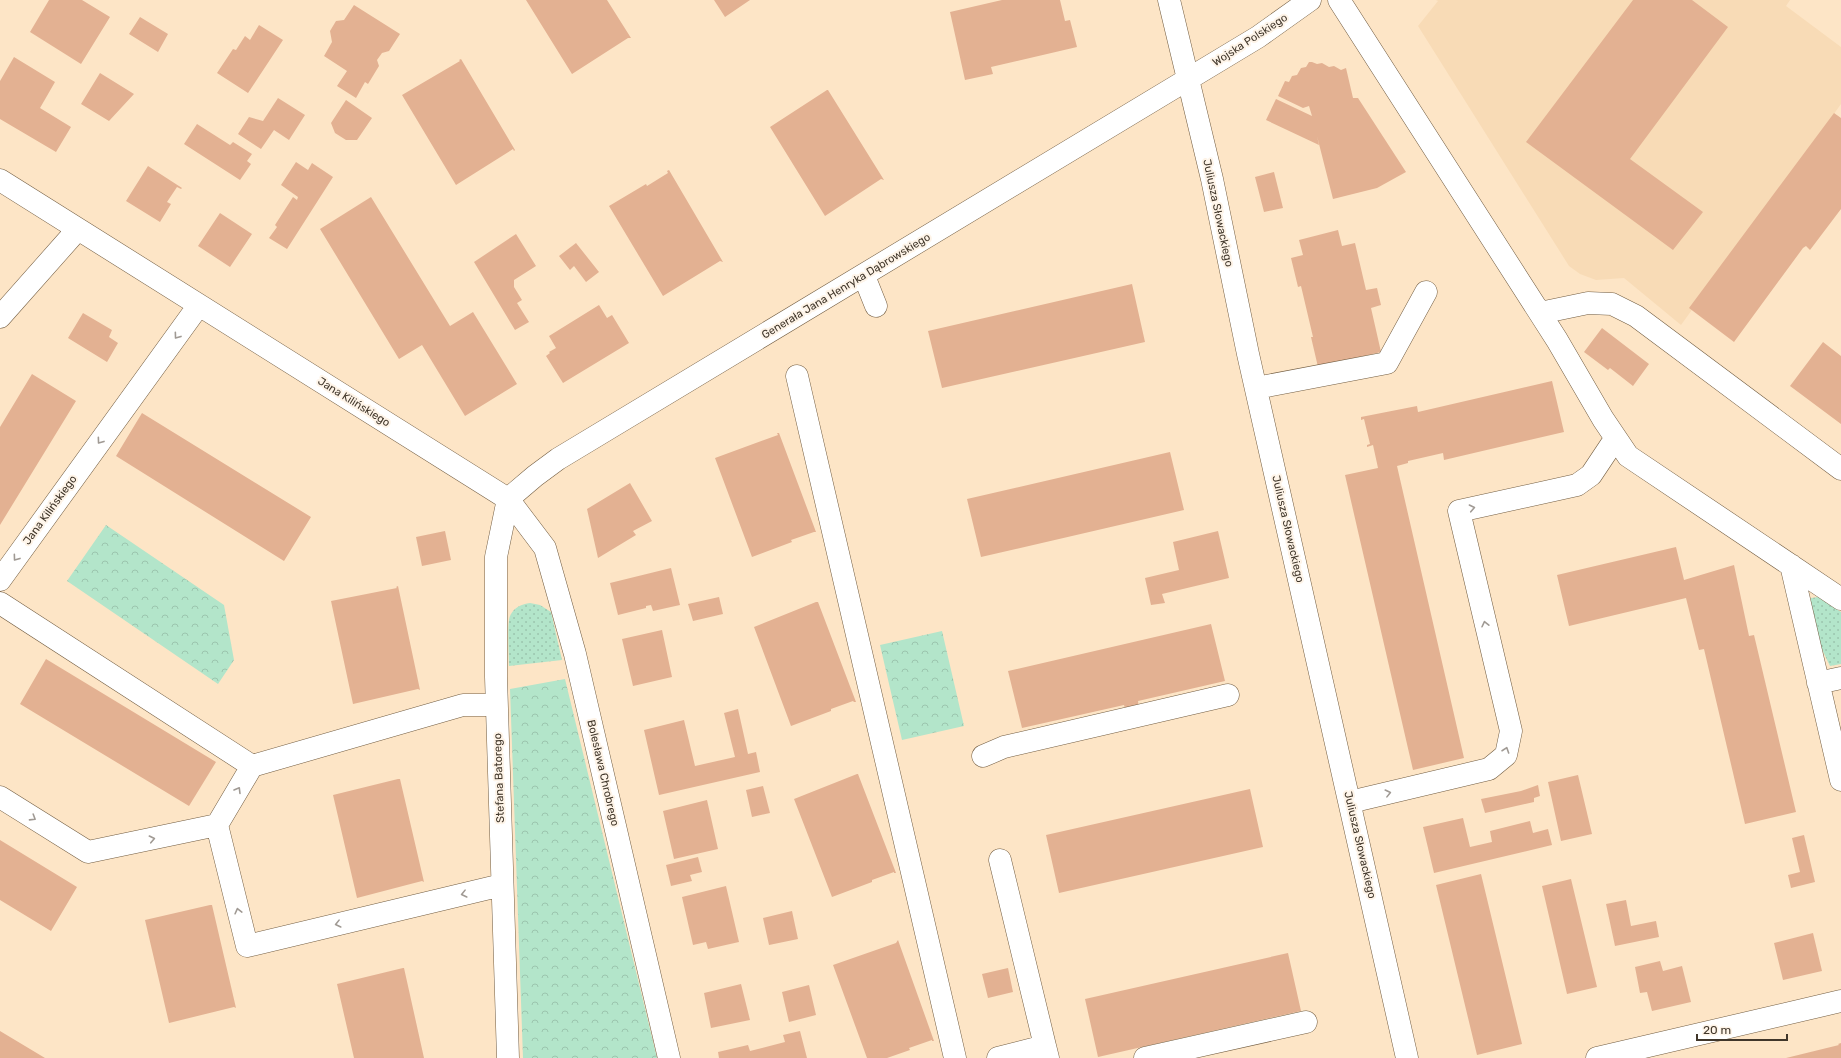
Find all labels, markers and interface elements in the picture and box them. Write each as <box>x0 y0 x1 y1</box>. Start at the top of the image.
street label: Wojska Polskiego <box>1210 11 1290 69</box>
street label: Juliusza Słowackiego <box>1200 158 1236 268</box>
street label: Generała Jana Henryka Dąbrowskiego <box>759 230 933 342</box>
one-way arrow <box>174 332 181 339</box>
street label: Jana Kilińskiego <box>315 375 393 429</box>
one-way arrow <box>98 437 105 444</box>
street label: Jana Kilińskiego <box>20 473 80 547</box>
street label: Juliusza Słowackiego <box>1269 474 1307 584</box>
one-way arrow <box>1469 504 1476 512</box>
one-way arrow <box>13 554 21 561</box>
one-way arrow <box>1482 621 1490 627</box>
street label: Bolesława Chrobrego <box>584 719 622 827</box>
street label: Stefana Batorego <box>491 733 507 823</box>
one-way arrow <box>1501 747 1510 754</box>
one-way arrow <box>233 787 241 794</box>
street label: Juliusza Słowackiego <box>1341 790 1379 900</box>
one-way arrow <box>1385 790 1391 798</box>
one-way arrow <box>29 813 36 820</box>
one-way arrow <box>149 835 155 843</box>
one-way arrow <box>461 889 468 898</box>
one-way arrow <box>234 908 243 915</box>
one-way arrow <box>335 920 341 928</box>
scale bar <box>1697 1016 1787 1042</box>
text: 20 m <box>1703 1023 1731 1037</box>

